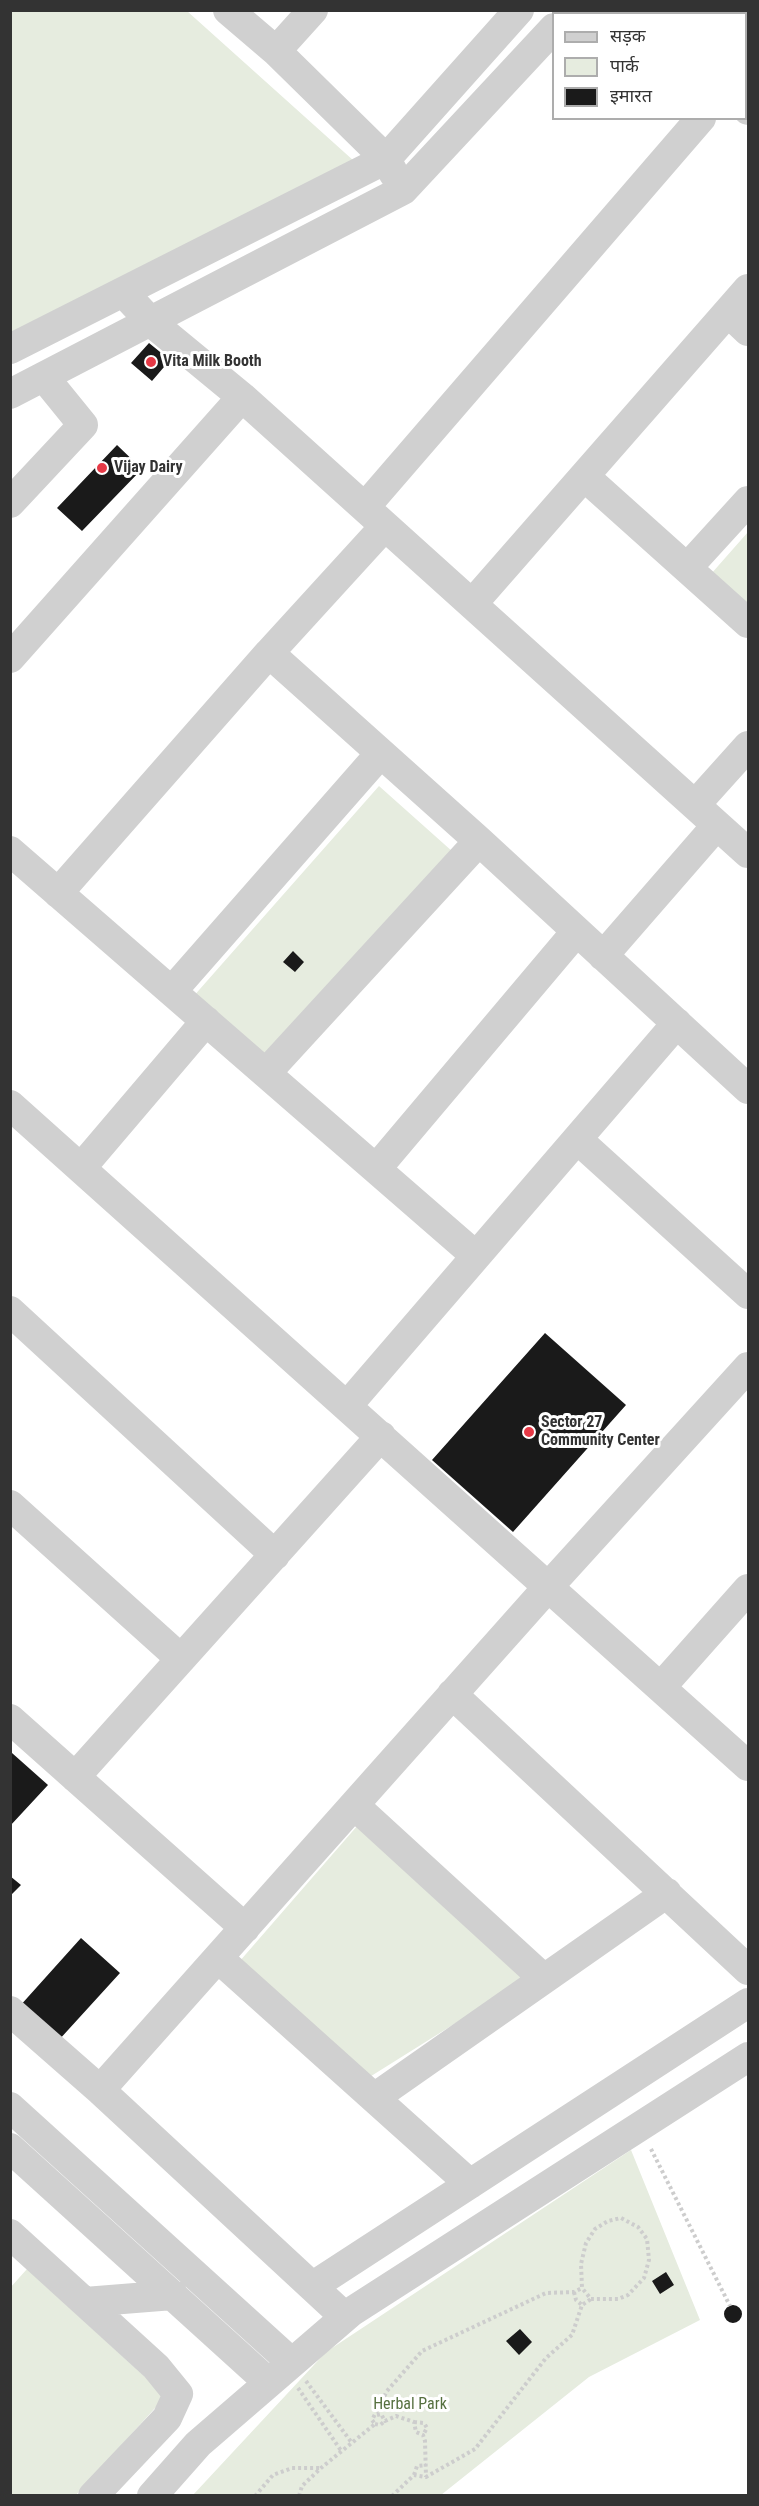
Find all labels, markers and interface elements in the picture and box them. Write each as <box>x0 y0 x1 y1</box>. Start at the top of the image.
legend <box>552 12 747 120</box>
text: सड़क <box>610 25 646 46</box>
text: पार्क <box>610 55 639 76</box>
text: इमारत <box>610 85 652 106</box>
place label: Vita Milk Booth <box>163 352 262 372</box>
marker: Vita Milk Booth <box>144 355 158 369</box>
place label: Vijay Dairy <box>114 458 183 478</box>
marker: Vijay Dairy <box>95 461 109 475</box>
place label: Sector 27 Community Center <box>541 1413 660 1451</box>
marker: Sector 27 Community Center <box>522 1425 536 1439</box>
park label: Herbal Park <box>373 2395 447 2415</box>

